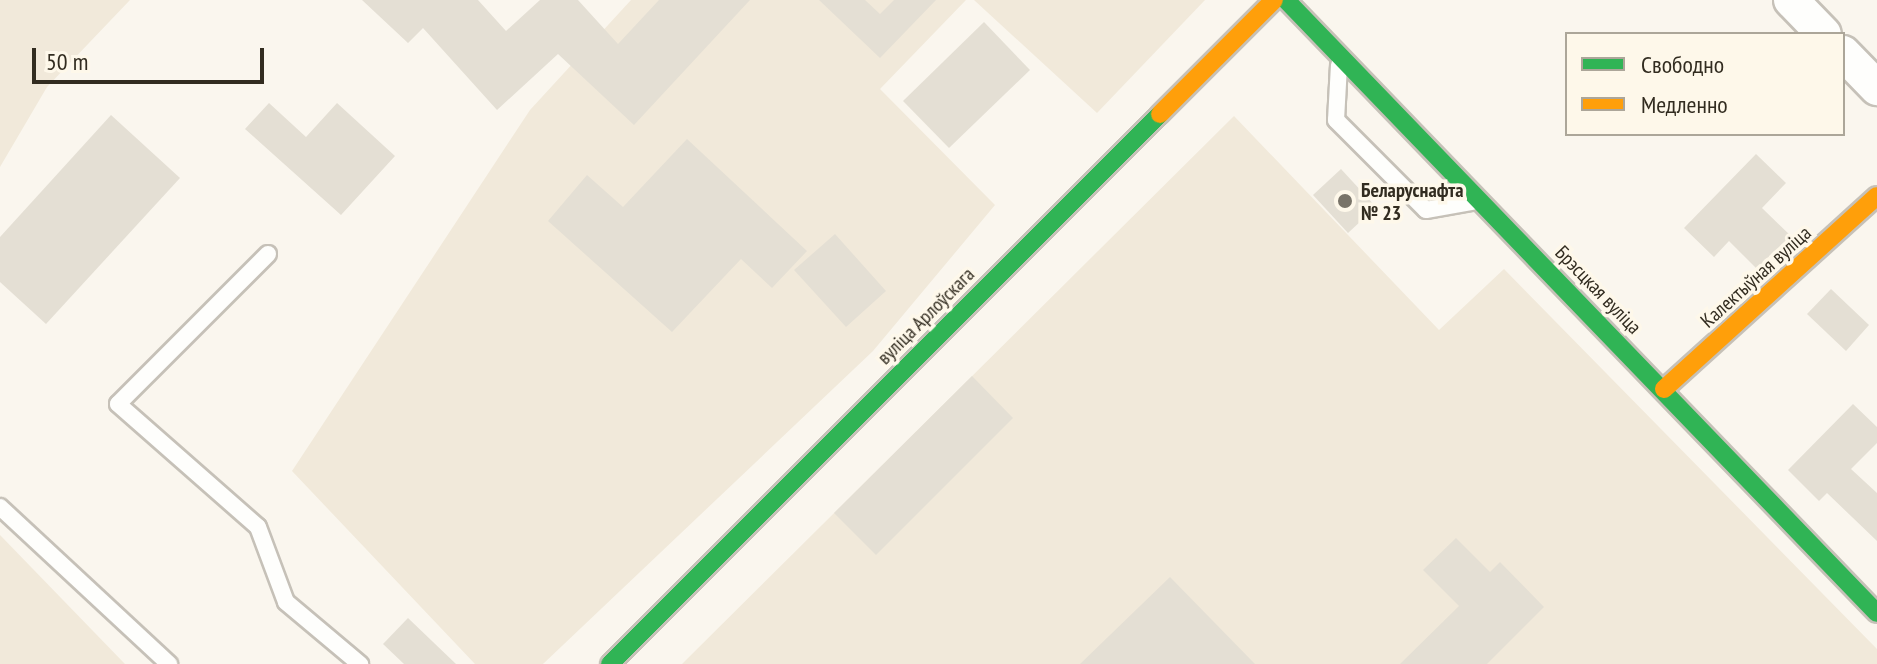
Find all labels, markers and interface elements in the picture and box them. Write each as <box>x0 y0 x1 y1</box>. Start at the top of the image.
scale bar <box>36 32 268 82</box>
legend <box>1565 32 1845 136</box>
text: 50 m <box>46 46 88 77</box>
text: Свободно <box>1641 49 1724 80</box>
text: Медленно <box>1641 89 1728 120</box>
place label: Беларуснафта № 23 <box>1361 178 1463 225</box>
marker: Беларуснафта № 23 <box>1336 192 1354 210</box>
street label: Калектыўная вуліца <box>1696 221 1816 333</box>
street label: Брэсцкая вуліца <box>1550 241 1646 339</box>
street label: вуліца Арлоўскага <box>872 262 980 370</box>

